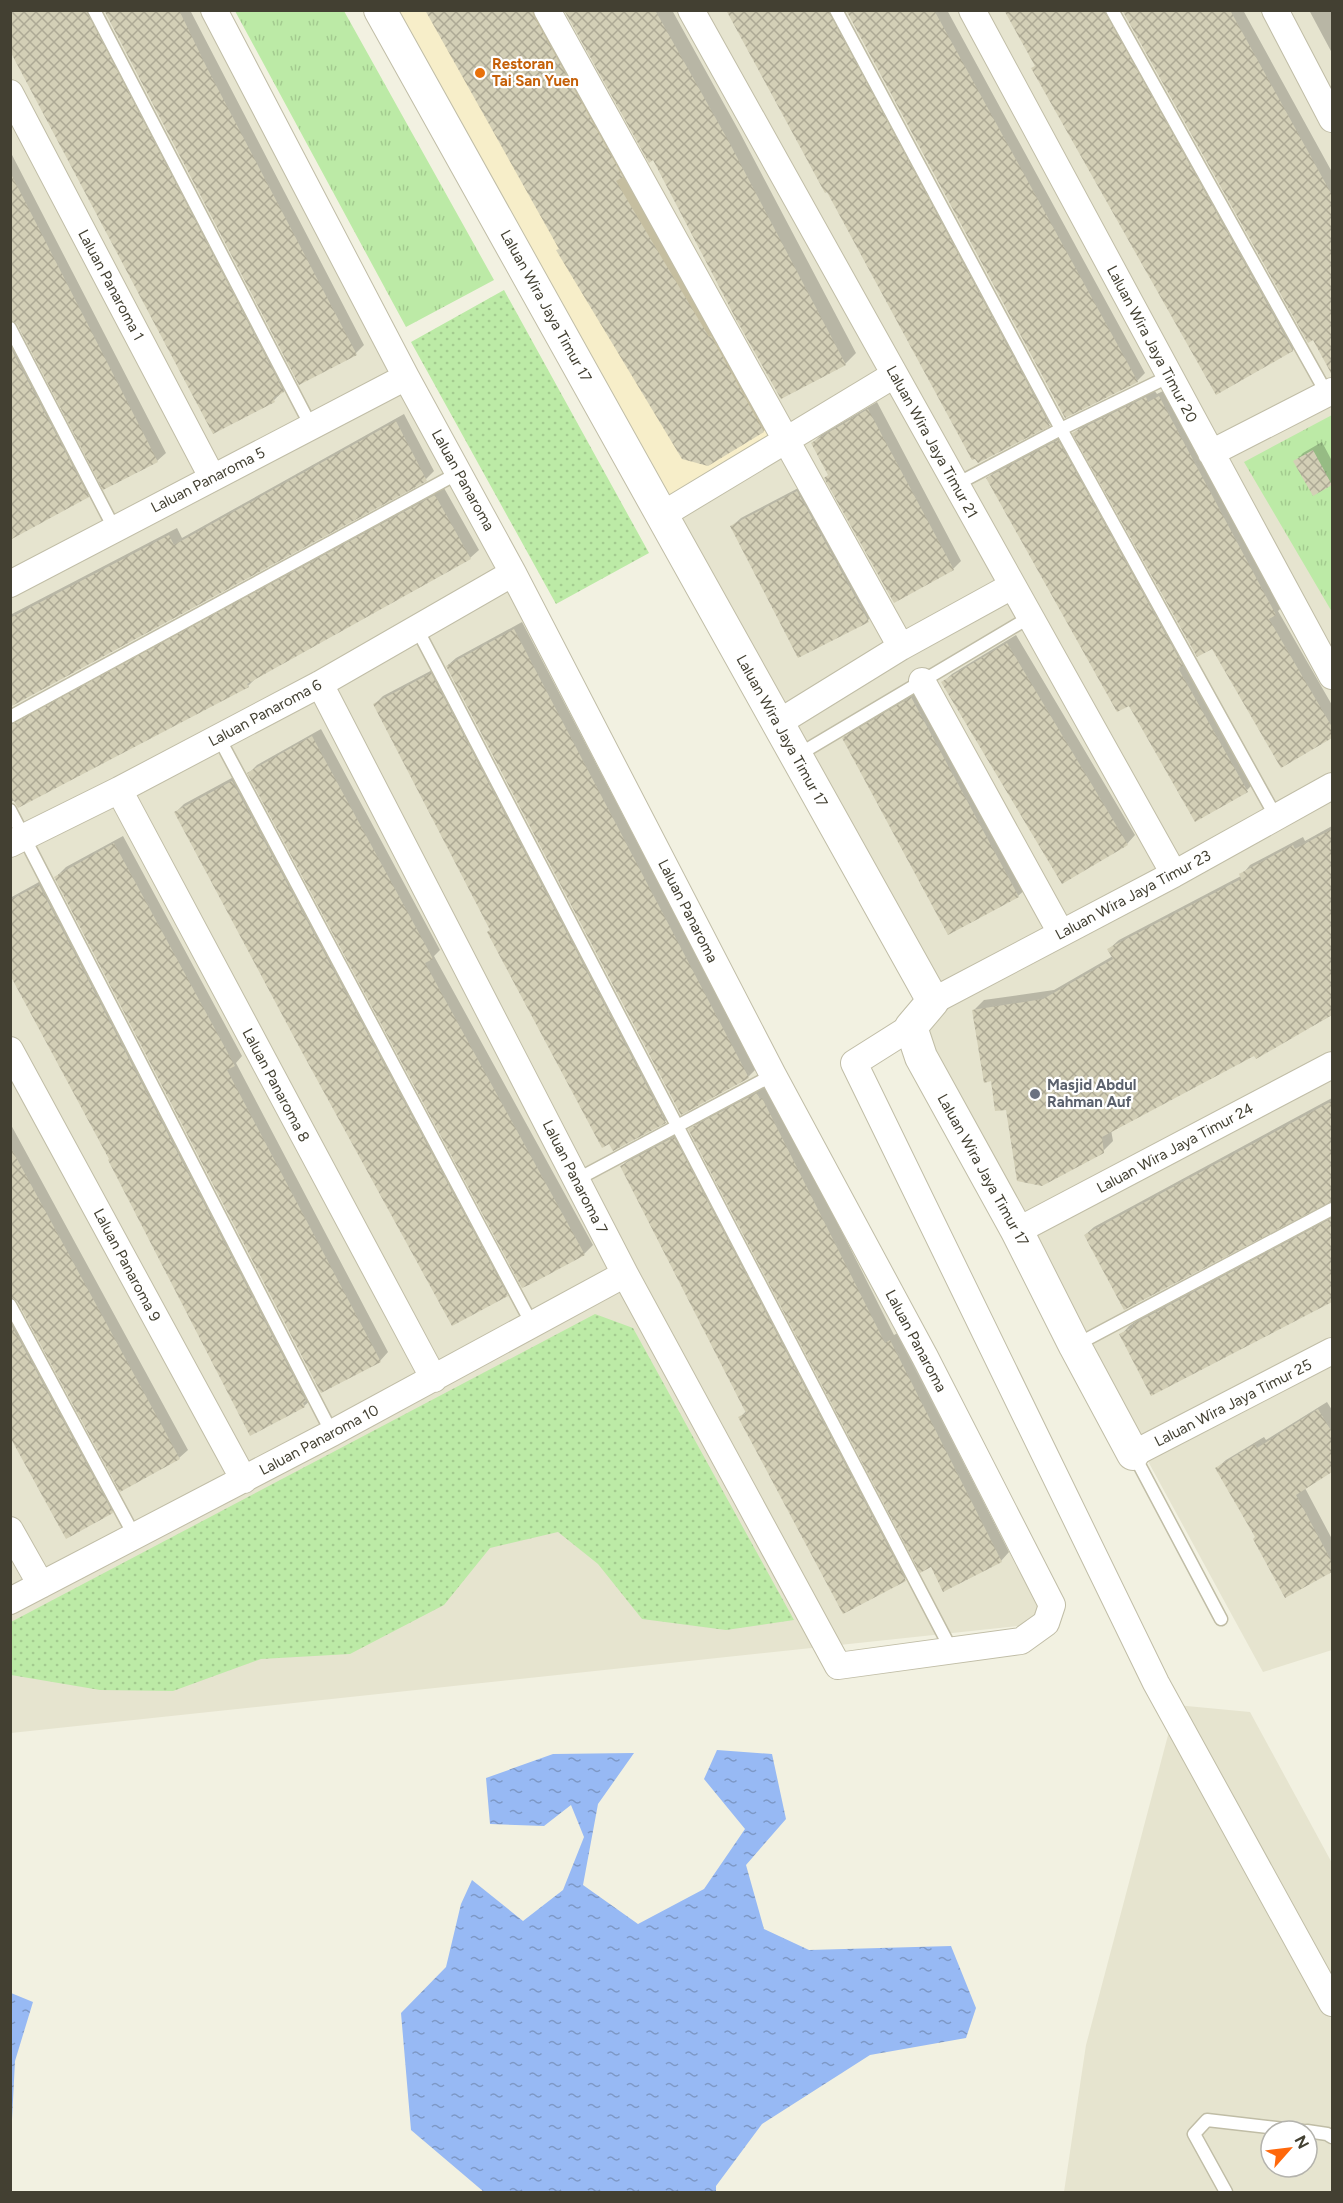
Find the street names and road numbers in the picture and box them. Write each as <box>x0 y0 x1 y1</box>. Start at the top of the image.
street label: Laluan Panaroma 1 <box>74 226 148 344</box>
street label: Laluan Wira Jaya Timur 17 <box>497 227 595 385</box>
street label: Laluan Wira Jaya Timur 20 <box>1103 262 1201 426</box>
street label: Laluan Wira Jaya Timur 21 <box>882 363 982 521</box>
street label: Laluan Panaroma <box>428 426 498 534</box>
street label: Laluan Panaroma 5 <box>148 443 268 517</box>
street label: Laluan Wira Jaya Timur 17 <box>733 652 831 810</box>
street label: Laluan Panaroma 6 <box>205 675 325 750</box>
street label: Laluan Wira Jaya Timur 23 <box>1052 846 1214 944</box>
street label: Laluan Panaroma <box>654 856 722 966</box>
street label: Laluan Panaroma 8 <box>238 1025 314 1145</box>
street label: Laluan Wira Jaya Timur 17 <box>934 1091 1032 1249</box>
street label: Laluan Wira Jaya Timur 24 <box>1094 1099 1256 1197</box>
street label: Laluan Panaroma 7 <box>539 1117 611 1237</box>
street label: Laluan Panaroma 9 <box>90 1205 164 1325</box>
street label: Laluan Panaroma <box>881 1287 951 1395</box>
street label: Laluan Wira Jaya Timur 25 <box>1151 1355 1315 1451</box>
street label: Laluan Panaroma 10 <box>256 1401 382 1479</box>

